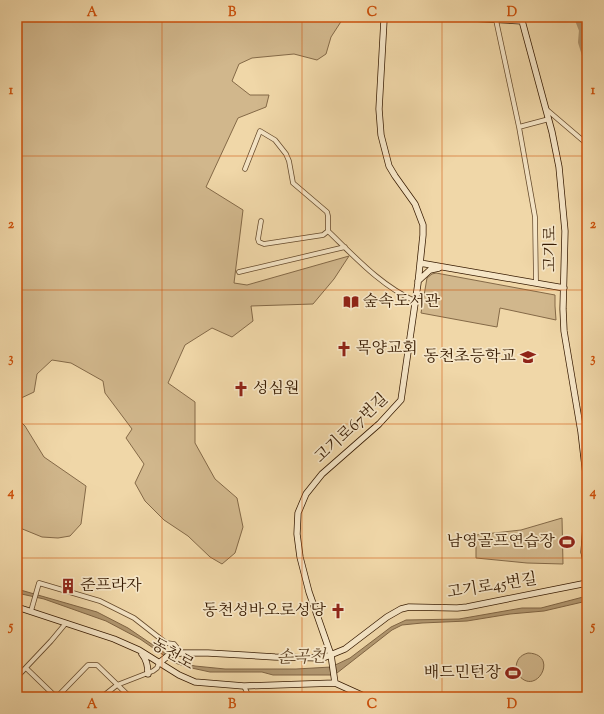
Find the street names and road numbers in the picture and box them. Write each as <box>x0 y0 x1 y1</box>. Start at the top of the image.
street label: 고기로 <box>540 225 563 272</box>
street label: 고기로67번길 <box>310 389 394 469</box>
street label: 고기로45번길 <box>445 569 539 605</box>
street label: 동천로 <box>146 633 198 677</box>

